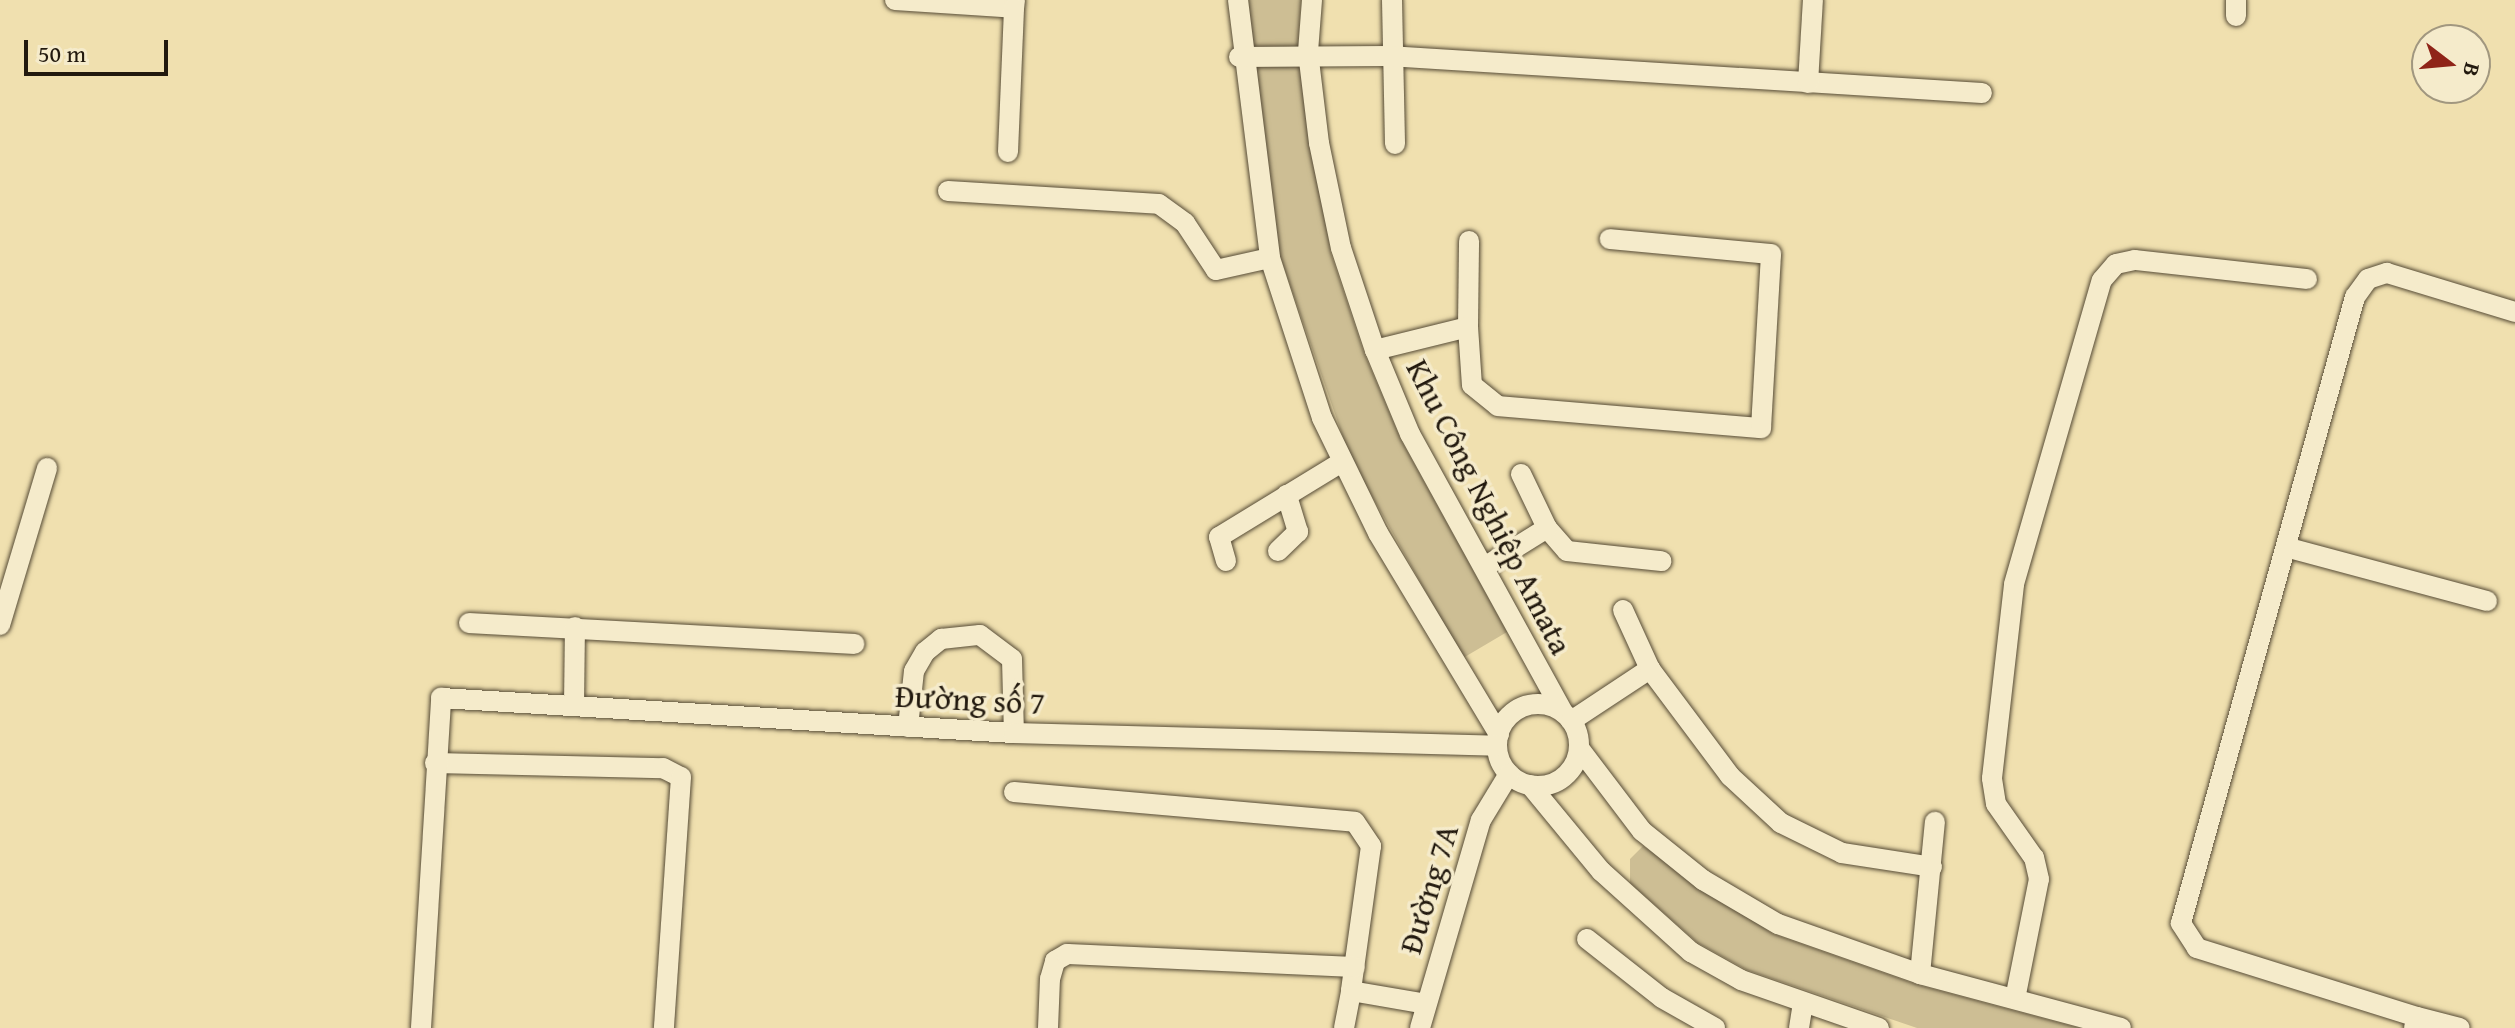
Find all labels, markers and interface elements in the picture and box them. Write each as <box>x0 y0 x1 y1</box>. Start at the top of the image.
scale bar <box>28 24 172 74</box>
north arrow <box>2411 24 2491 104</box>
text: 50 m <box>38 36 86 71</box>
text: B <box>2455 59 2489 81</box>
street label: Khu Công Nghiệp Amata <box>1398 353 1580 661</box>
street label: Đường số 7 <box>894 677 1046 723</box>
street label: Đường 7A <box>1391 820 1467 958</box>

